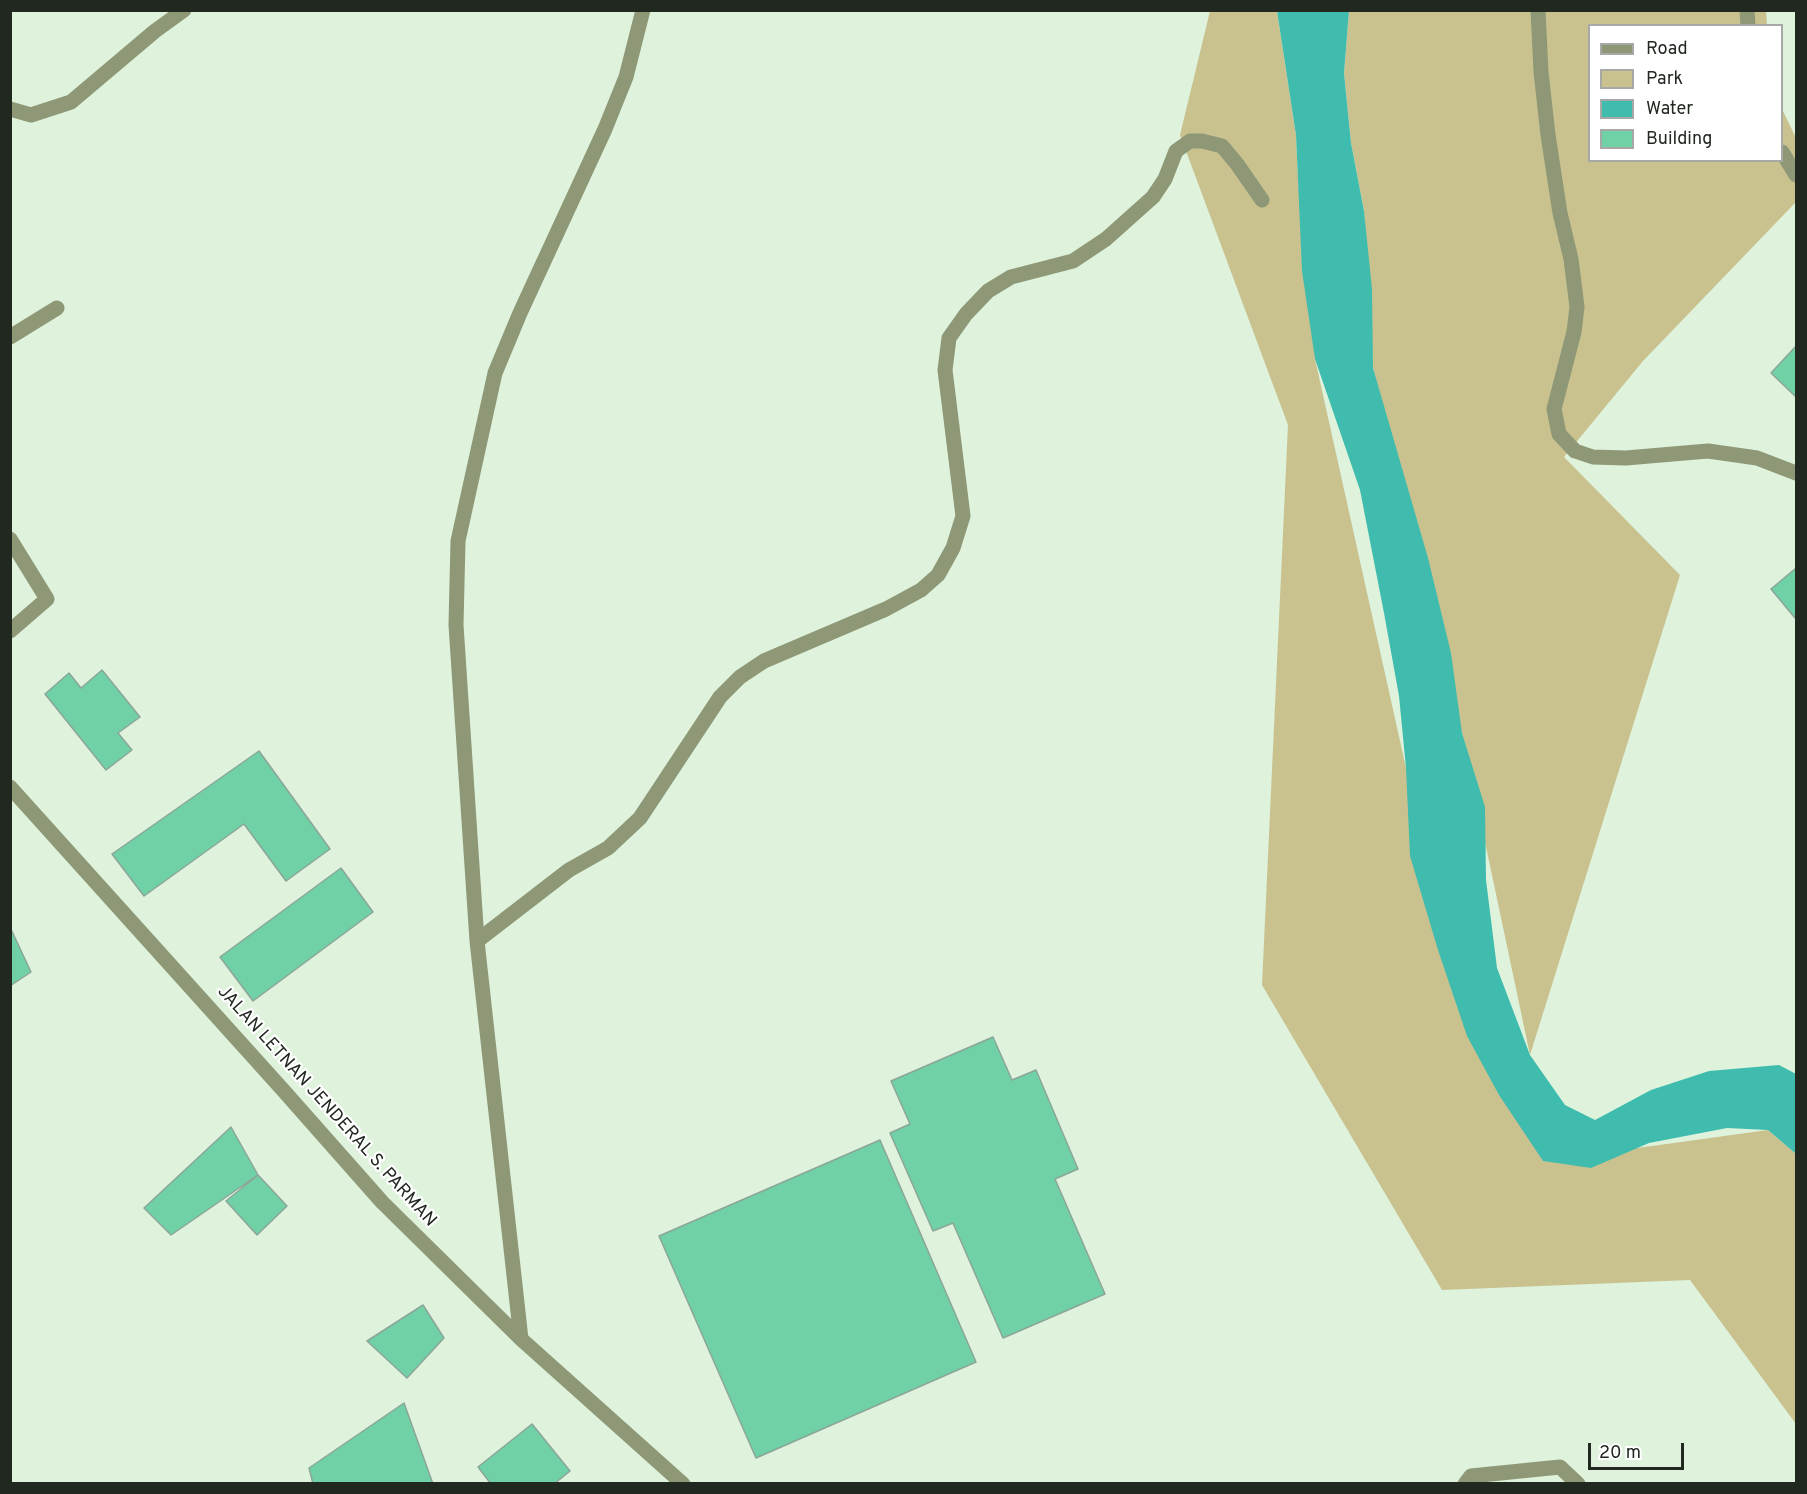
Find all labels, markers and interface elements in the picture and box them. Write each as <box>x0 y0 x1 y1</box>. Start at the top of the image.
legend <box>1588 24 1783 162</box>
text: Road <box>1646 38 1688 61</box>
text: Park <box>1646 68 1683 91</box>
text: Water <box>1646 98 1693 121</box>
text: Building <box>1646 128 1712 151</box>
street label: JALAN LETNAN JENDERAL S. PARMAN <box>212 982 440 1232</box>
scale bar <box>1591 1431 1687 1469</box>
text: 20 m <box>1599 1442 1641 1465</box>

